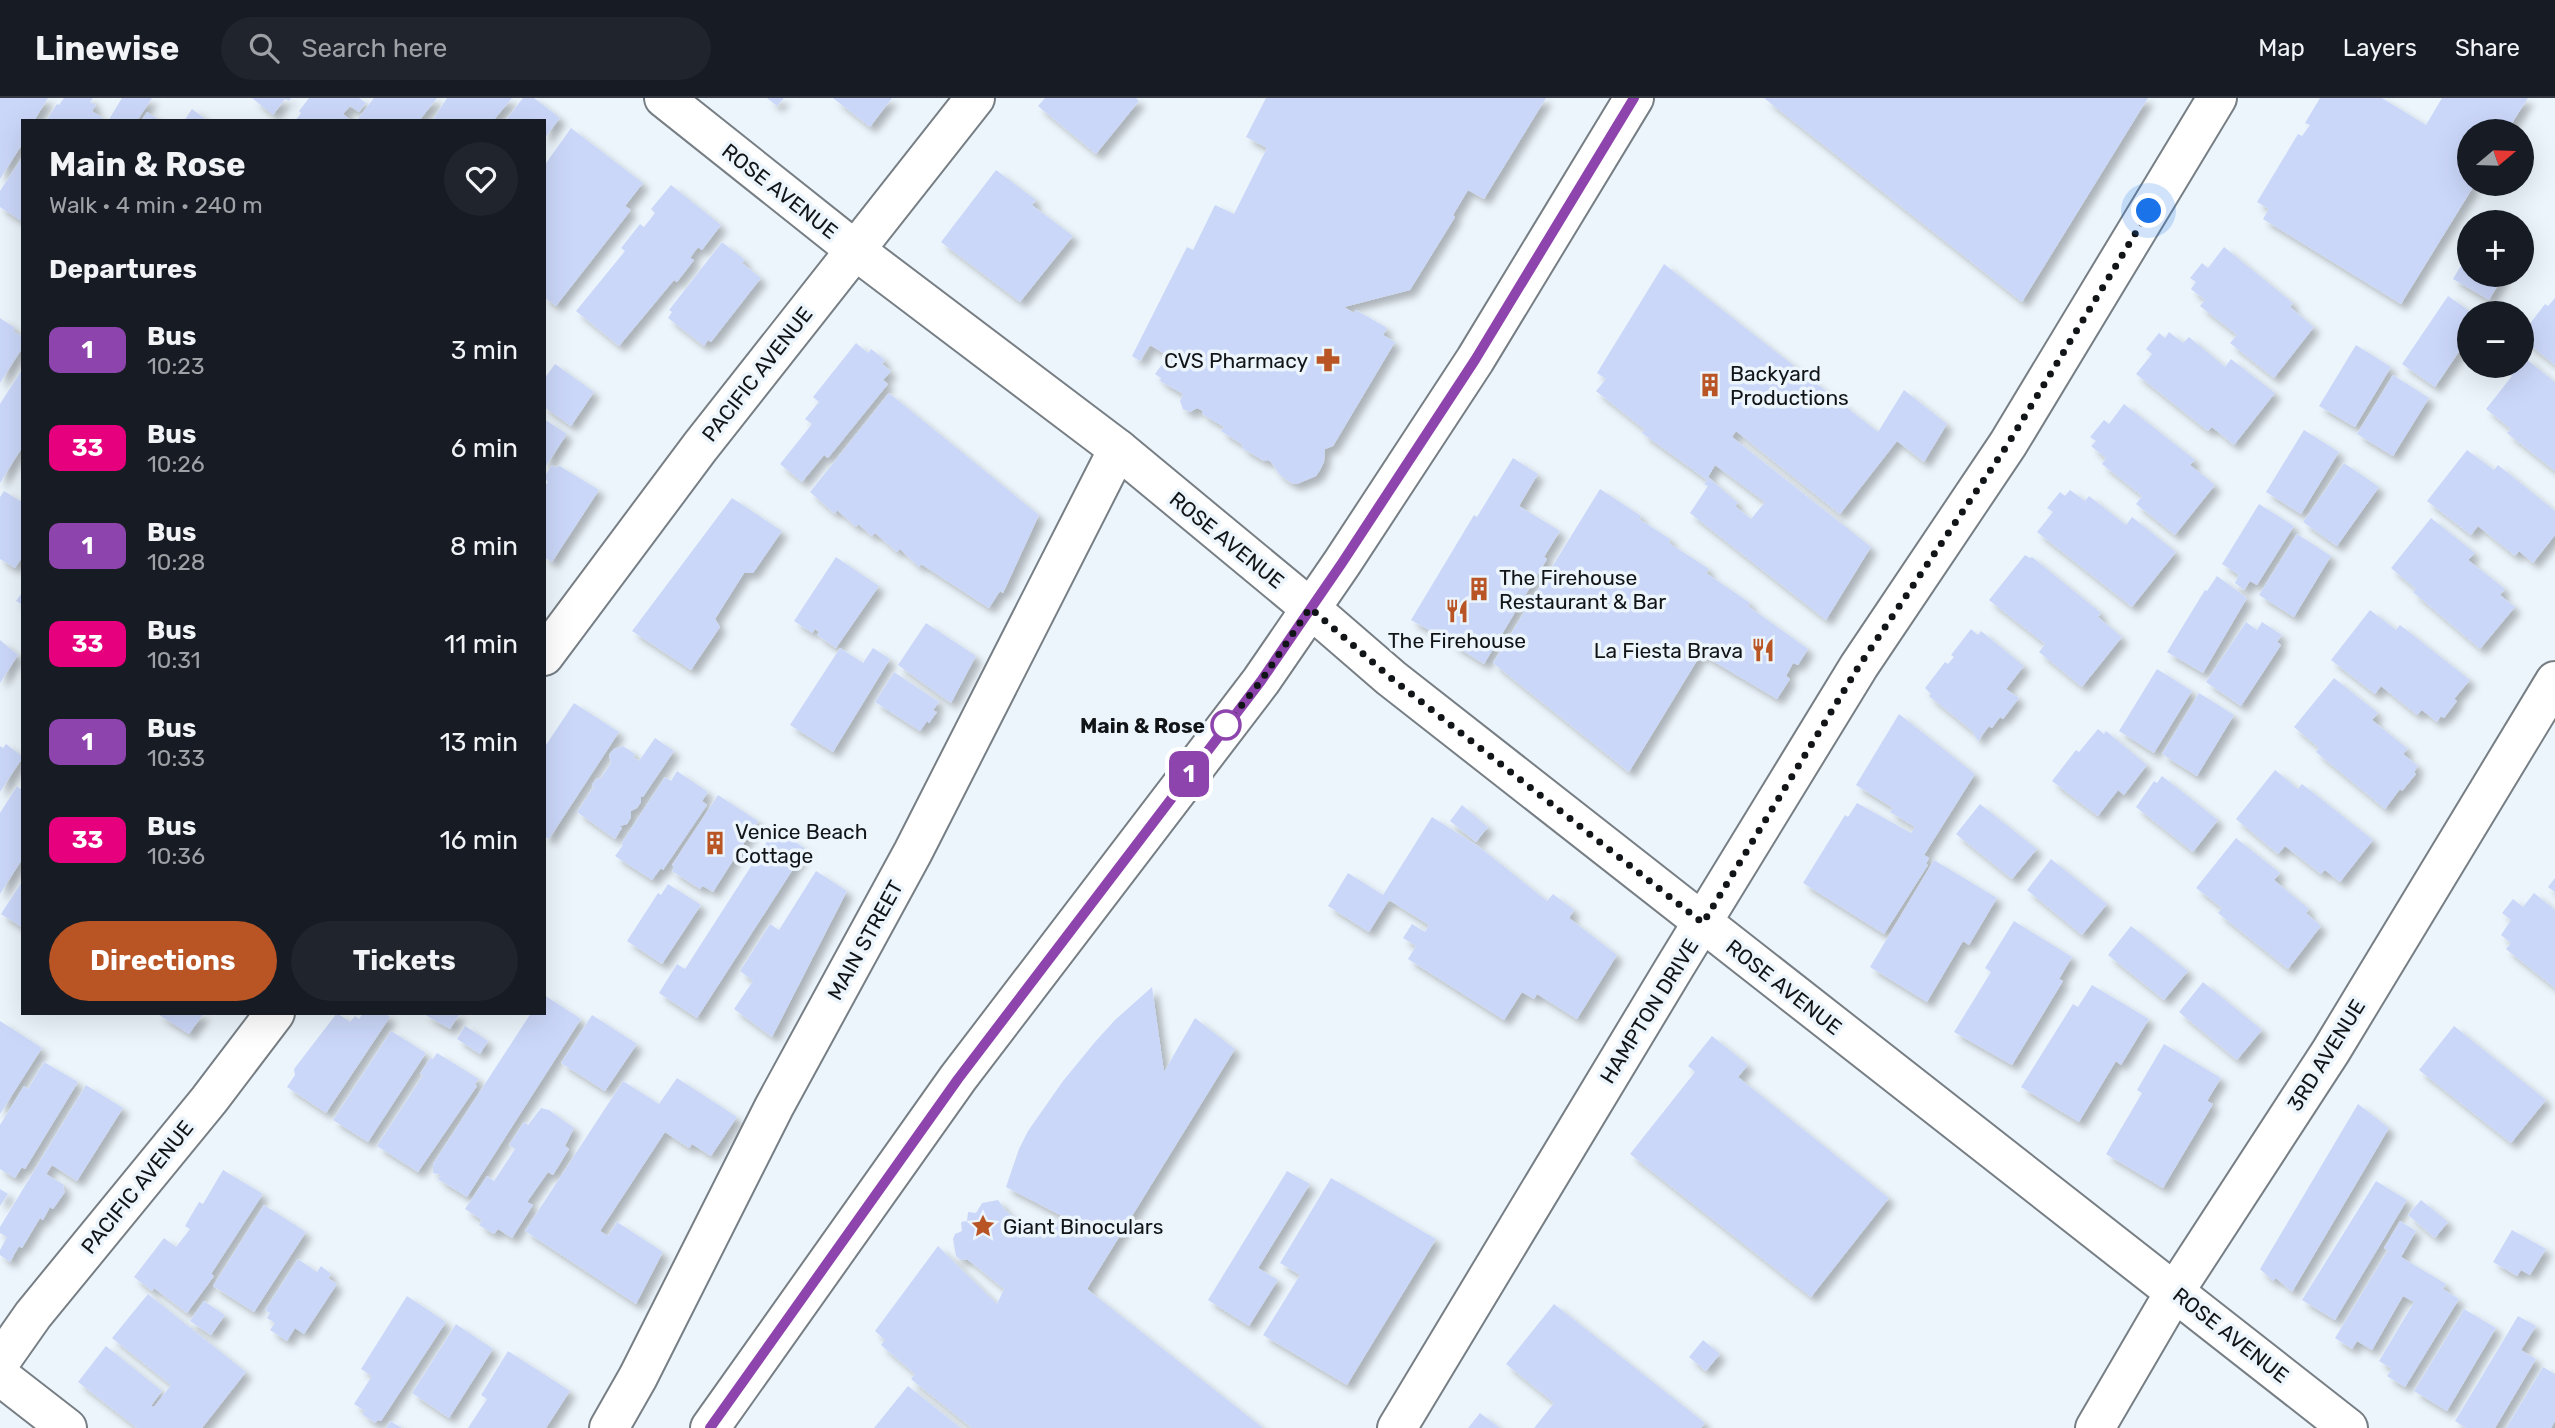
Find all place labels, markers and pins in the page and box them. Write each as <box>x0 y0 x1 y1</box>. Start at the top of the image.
pharmacy icon: CVS Pharmacy <box>1314 346 1342 374</box>
place label: CVS Pharmacy <box>1164 348 1308 373</box>
place label: Backyard Productions <box>1730 361 1849 410</box>
building icon: Backyard Productions <box>1696 371 1724 399</box>
place label: The Firehouse Restaurant & Bar <box>1499 565 1666 614</box>
building icon: The Firehouse Restaurant & Bar <box>1465 575 1493 603</box>
restaurant icon: The Firehouse <box>1443 597 1471 625</box>
place label: The Firehouse <box>1388 628 1526 653</box>
restaurant icon: La Fiesta Brava <box>1749 636 1777 664</box>
place label: La Fiesta Brava <box>1594 638 1743 663</box>
marker: Main & Rose <box>1211 710 1241 740</box>
place label: Main & Rose <box>1080 713 1205 738</box>
place label: Venice Beach Cottage <box>735 819 868 868</box>
building icon: Venice Beach Cottage <box>701 829 729 857</box>
place icon: Giant Binoculars <box>969 1212 997 1240</box>
place label: Giant Binoculars <box>1003 1214 1163 1239</box>

